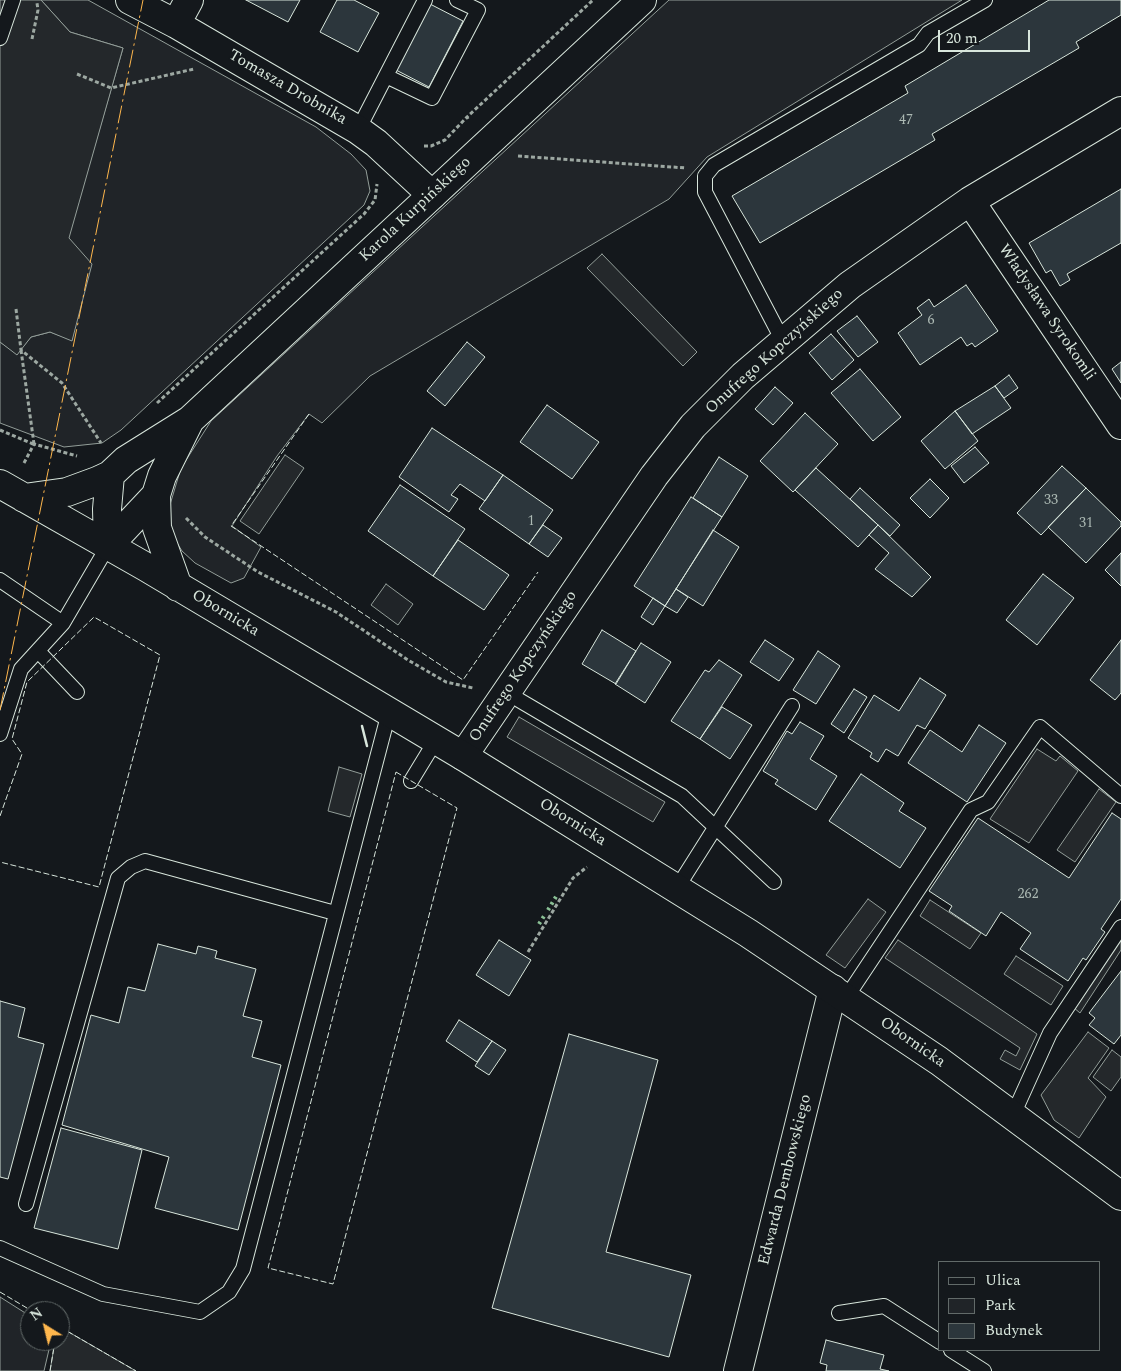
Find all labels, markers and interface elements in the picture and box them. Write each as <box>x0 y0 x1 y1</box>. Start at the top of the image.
scale bar <box>941 20 1034 52</box>
text: 20 m <box>946 27 978 50</box>
street label: Tomasza Drobnika <box>224 46 350 130</box>
house number: 47 <box>899 113 913 129</box>
street label: Karola Kurpińskiego <box>356 153 476 267</box>
street label: Władysława Syrokomli <box>993 241 1099 385</box>
street label: Onufrego Kopczyńskiego <box>702 285 848 419</box>
house number: 6 <box>928 313 934 329</box>
house number: 33 <box>1044 493 1058 509</box>
house number: 1 <box>528 514 534 530</box>
house number: 31 <box>1079 516 1093 532</box>
street label: Obornicka <box>188 586 262 642</box>
street label: Onufrego Kopczyńskiego <box>466 588 582 746</box>
street label: Obornicka <box>535 795 609 851</box>
house number: 262 <box>1018 887 1038 903</box>
street label: Obornicka <box>876 1014 948 1072</box>
street label: Edwarda Dembowskiego <box>755 1093 817 1267</box>
legend <box>938 1261 1101 1351</box>
text: Ulica <box>985 1269 1021 1292</box>
text: Park <box>985 1294 1016 1317</box>
north arrow <box>20 1301 70 1351</box>
text: N <box>26 1302 47 1326</box>
text: Budynek <box>985 1319 1043 1342</box>

